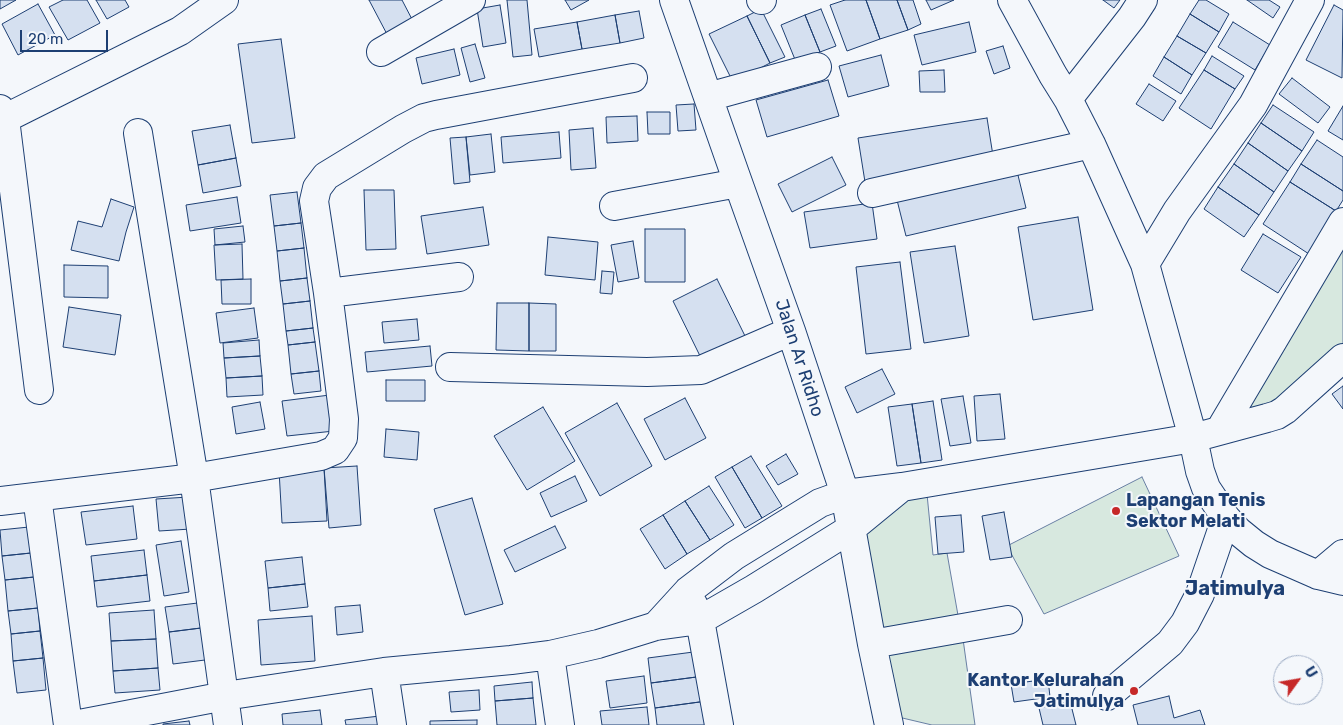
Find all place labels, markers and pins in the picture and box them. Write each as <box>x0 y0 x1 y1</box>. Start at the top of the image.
place label: Lapangan Tenis Sektor Melati <box>1126 490 1265 532</box>
marker: Lapangan Tenis Sektor Melati <box>1110 505 1122 517</box>
place label: Kantor Kelurahan Jatimulya <box>967 670 1124 712</box>
marker: Kantor Kelurahan Jatimulya <box>1128 685 1140 697</box>

